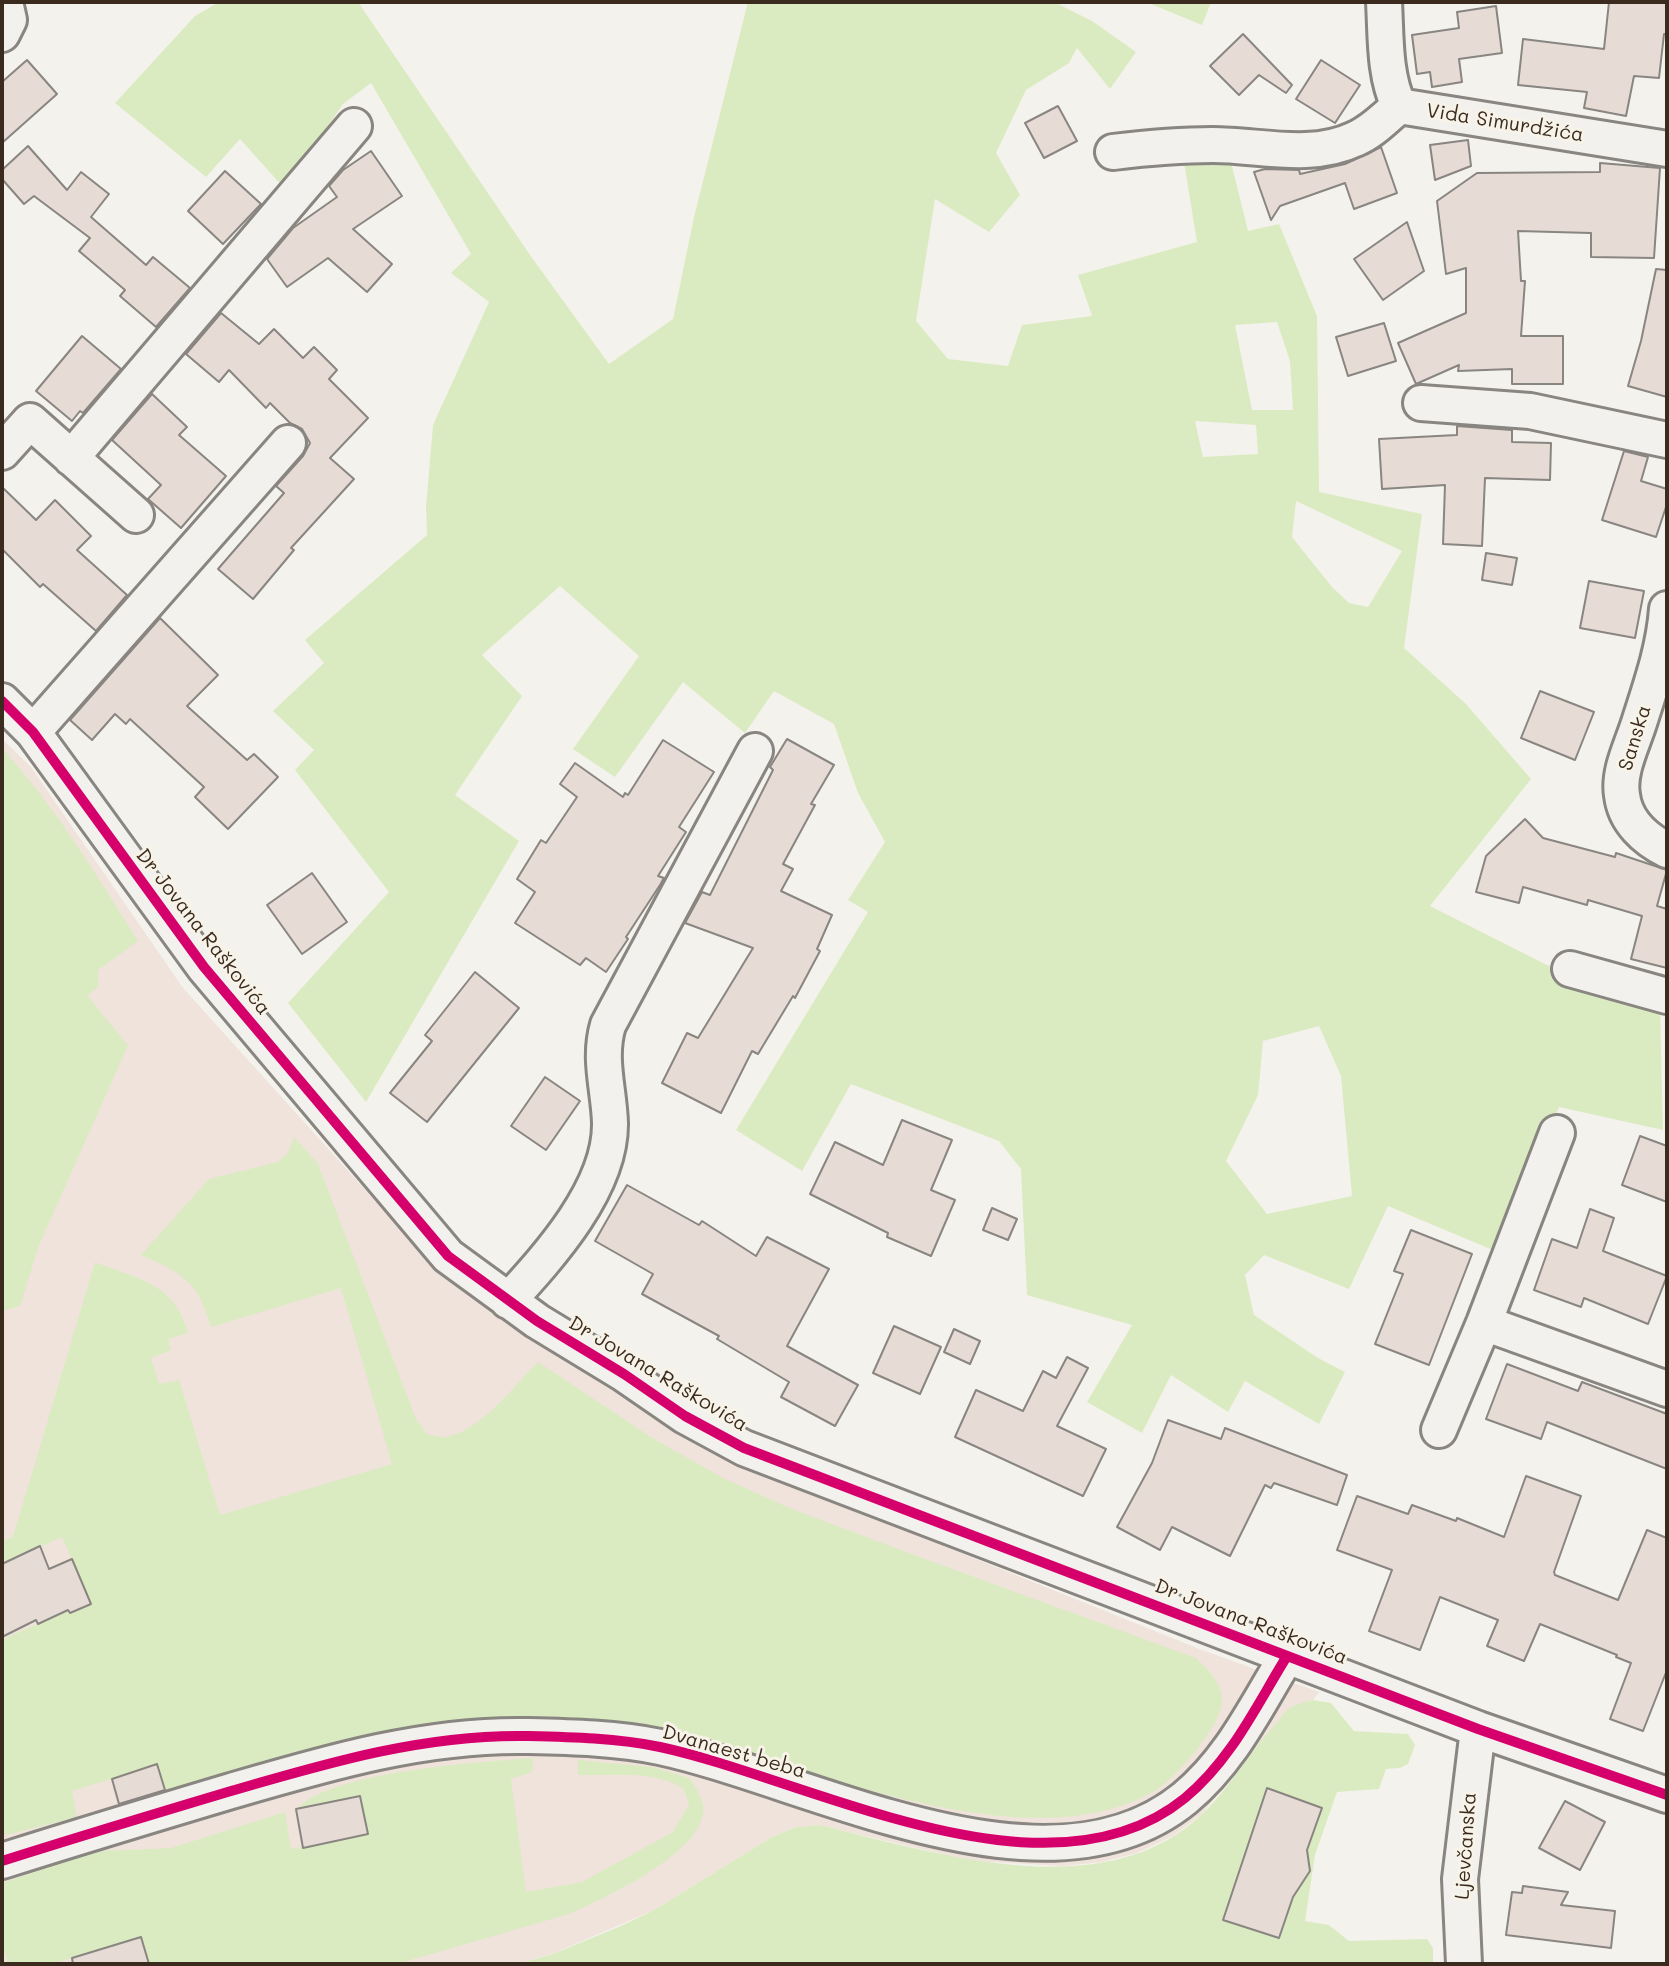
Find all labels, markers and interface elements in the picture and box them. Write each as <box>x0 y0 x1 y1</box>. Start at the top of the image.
street label: Vida Simurdžića <box>1425 99 1585 147</box>
street label: Sanska <box>1614 702 1656 774</box>
street label: Dr Jovana Raškovića <box>131 844 275 1020</box>
street label: Dr Jovana Raškovića <box>564 1311 752 1437</box>
street label: Dr Jovana Raškovića <box>1151 1574 1351 1670</box>
street label: Dvanaest beba <box>660 1720 808 1784</box>
street label: Ljevčanska <box>1450 1792 1482 1900</box>

